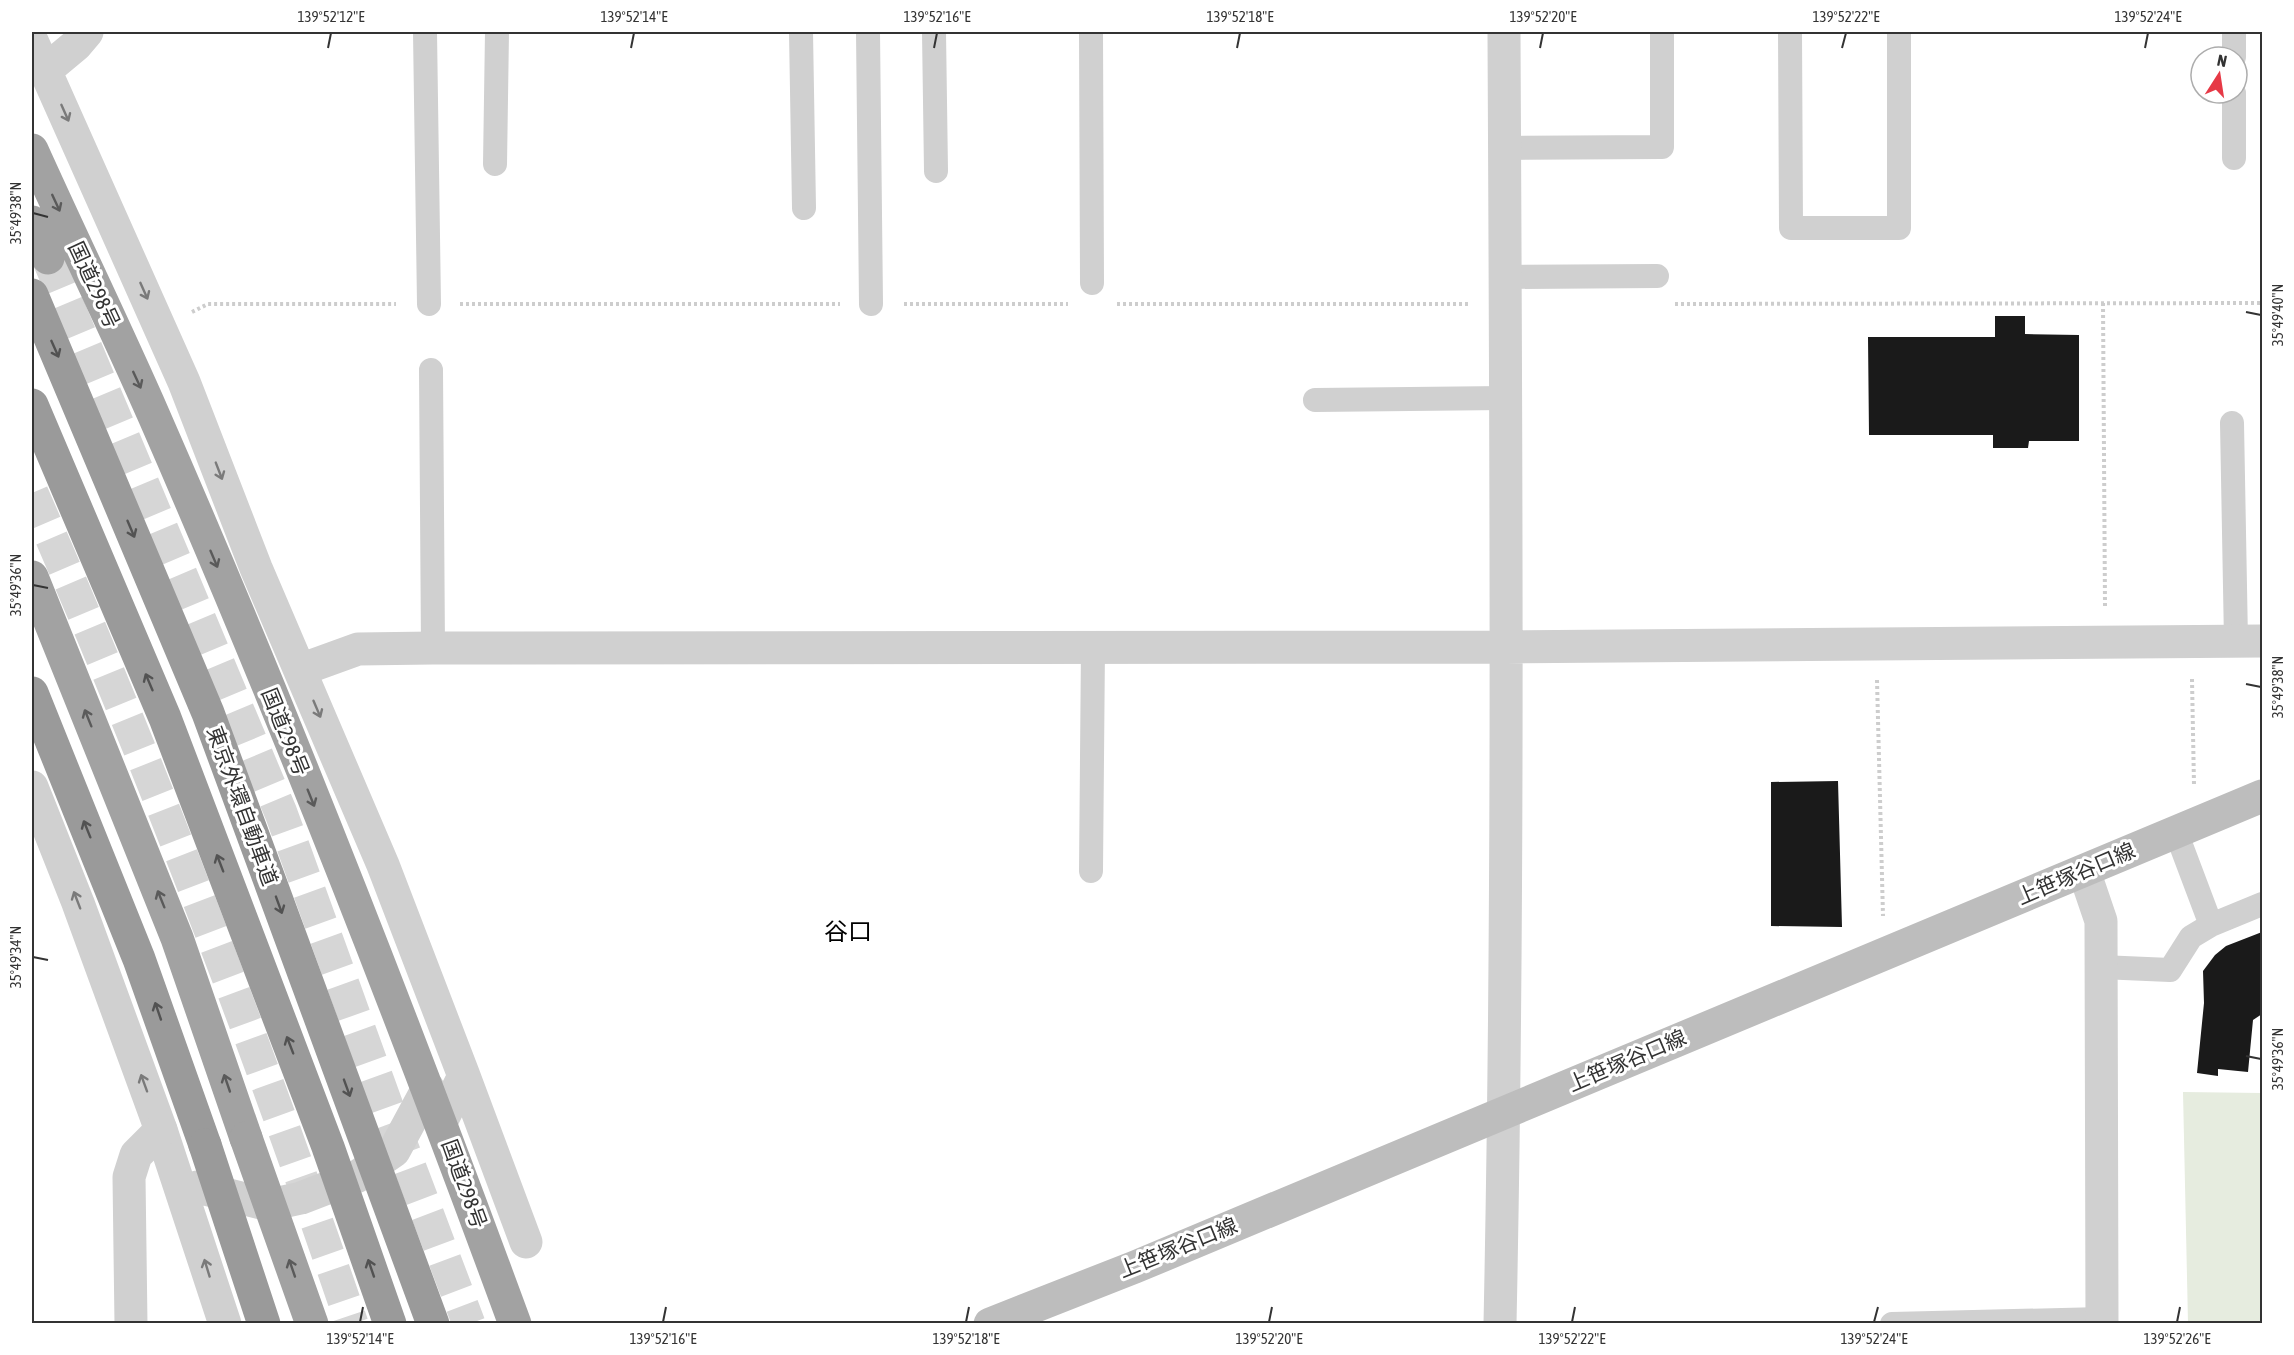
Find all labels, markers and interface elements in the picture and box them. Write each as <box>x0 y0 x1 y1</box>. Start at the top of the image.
text: 139°52'12"E <box>297 8 365 25</box>
text: 139°52'14"E <box>600 8 668 25</box>
text: 139°52'16"E <box>903 8 971 25</box>
text: 139°52'18"E <box>1206 8 1274 25</box>
text: 139°52'20"E <box>1509 8 1577 25</box>
text: 139°52'22"E <box>1812 8 1880 25</box>
text: 139°52'24"E <box>2114 8 2182 25</box>
north arrow <box>2189 45 2249 105</box>
text: N <box>2216 51 2229 70</box>
one-way arrow <box>59 103 71 121</box>
text: 35°49'38"N <box>7 182 24 244</box>
one-way arrow <box>51 193 62 211</box>
street label: 国道298号 <box>64 238 125 332</box>
one-way arrow <box>139 281 150 300</box>
text: 35°49'40"N <box>2269 284 2286 346</box>
one-way arrow <box>50 339 61 358</box>
one-way arrow <box>133 371 144 389</box>
one-way arrow <box>214 461 225 480</box>
one-way arrow <box>126 519 137 537</box>
one-way arrow <box>209 550 220 568</box>
text: 35°49'36"N <box>7 554 24 616</box>
text: 35°49'38"N <box>2269 656 2286 718</box>
one-way arrow <box>143 673 154 691</box>
street label: 国道298号 <box>257 684 314 779</box>
one-way arrow <box>312 700 323 718</box>
one-way arrow <box>82 709 93 728</box>
street label: 東京外環自動車道 <box>203 723 283 889</box>
one-way arrow <box>306 788 317 807</box>
one-way arrow <box>81 820 92 839</box>
street label: 上笹塚谷口線 <box>2013 837 2138 909</box>
one-way arrow <box>214 854 225 873</box>
one-way arrow <box>155 890 166 909</box>
one-way arrow <box>71 892 82 910</box>
one-way arrow <box>274 896 285 914</box>
district label: 谷口 <box>824 918 872 945</box>
text: 35°49'34"N <box>7 926 24 988</box>
one-way arrow <box>151 1002 162 1021</box>
street label: 上笹塚谷口線 <box>1564 1024 1689 1096</box>
text: 35°49'36"N <box>2269 1028 2286 1090</box>
one-way arrow <box>284 1037 295 1055</box>
one-way arrow <box>138 1074 149 1093</box>
one-way arrow <box>221 1074 232 1092</box>
one-way arrow <box>342 1078 353 1097</box>
street label: 国道298号 <box>438 1136 492 1231</box>
street label: 上笹塚谷口線 <box>1115 1212 1241 1282</box>
one-way arrow <box>201 1259 212 1278</box>
one-way arrow <box>286 1259 297 1278</box>
one-way arrow <box>364 1259 375 1278</box>
text: 139°52'14"E <box>326 1330 394 1347</box>
text: 139°52'16"E <box>629 1330 697 1347</box>
text: 139°52'18"E <box>932 1330 1000 1347</box>
text: 139°52'20"E <box>1235 1330 1303 1347</box>
text: 139°52'22"E <box>1538 1330 1606 1347</box>
text: 139°52'24"E <box>1840 1330 1908 1347</box>
text: 139°52'26"E <box>2143 1330 2211 1347</box>

